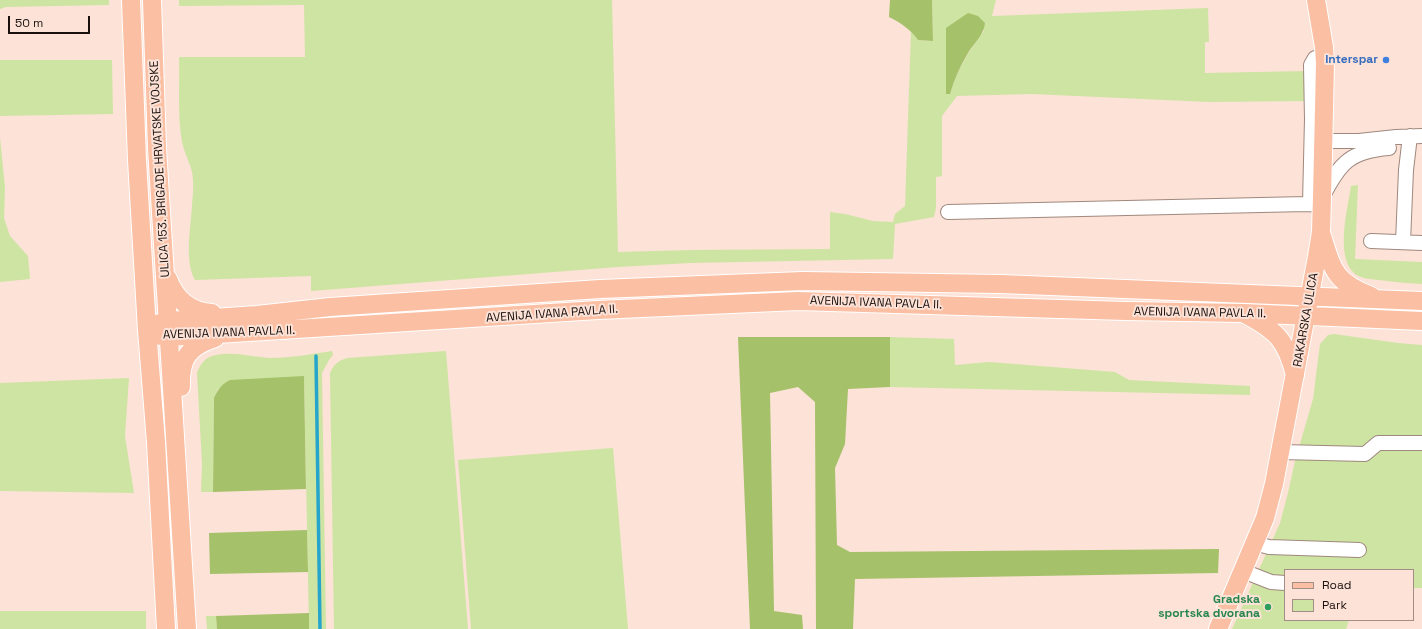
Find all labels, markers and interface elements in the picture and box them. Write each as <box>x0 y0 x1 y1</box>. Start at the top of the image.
scale bar <box>10 8 92 34</box>
text: 50 m <box>15 15 43 31</box>
place label: Interspar <box>1325 53 1378 67</box>
marker: Interspar <box>1381 55 1391 65</box>
street label: ULICA 153. BRIGADE HRVATSKE VOJSKE <box>147 60 173 278</box>
street label: RAKARSKA ULICA <box>1291 272 1321 368</box>
street label: AVENIJA IVANA PAVLA II. <box>810 293 942 313</box>
street label: AVENIJA IVANA PAVLA II. <box>486 302 618 326</box>
street label: AVENIJA IVANA PAVLA II. <box>1134 305 1266 321</box>
street label: AVENIJA IVANA PAVLA II. <box>163 323 295 343</box>
legend <box>1284 569 1414 621</box>
text: Road <box>1322 577 1351 593</box>
place label: Gradska sportska dvorana <box>1158 593 1260 621</box>
text: Park <box>1322 597 1347 613</box>
marker: Gradska sportska dvorana <box>1263 602 1273 612</box>

